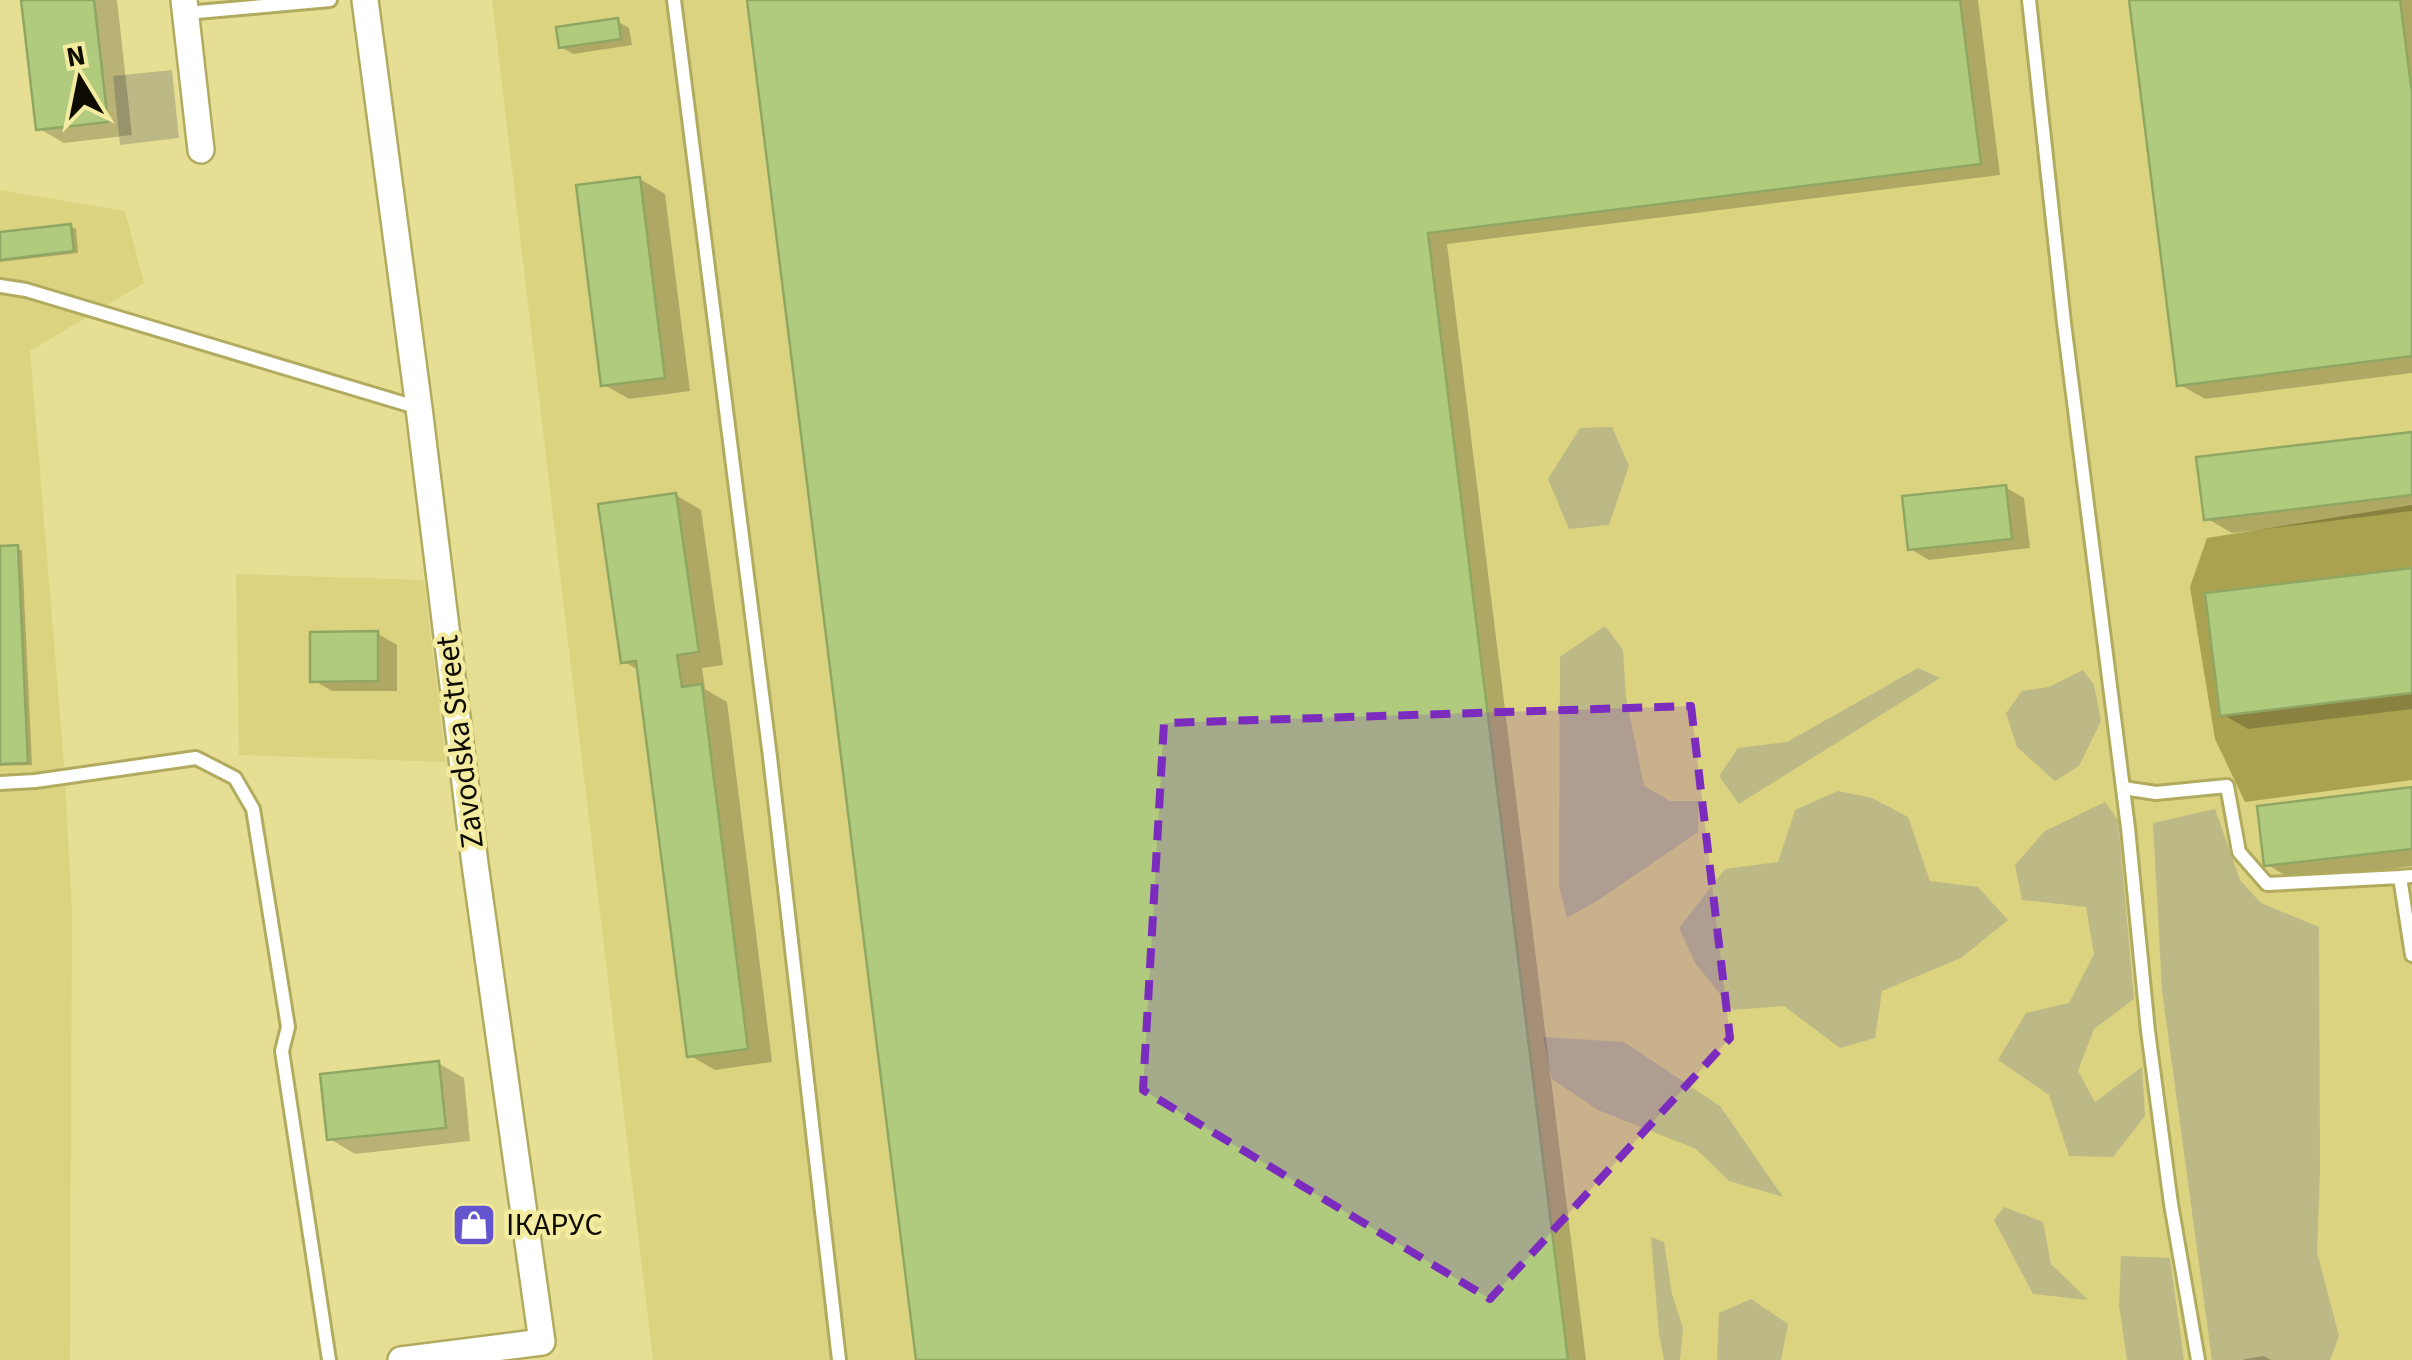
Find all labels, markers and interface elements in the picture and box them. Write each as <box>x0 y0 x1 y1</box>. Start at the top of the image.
north arrow <box>30 30 130 130</box>
text: N <box>63 35 88 78</box>
street label: Zavodska Street <box>424 633 496 851</box>
shop icon: ІКАРУС <box>451 1202 497 1248</box>
place label: ІКАРУС <box>506 1202 603 1248</box>

